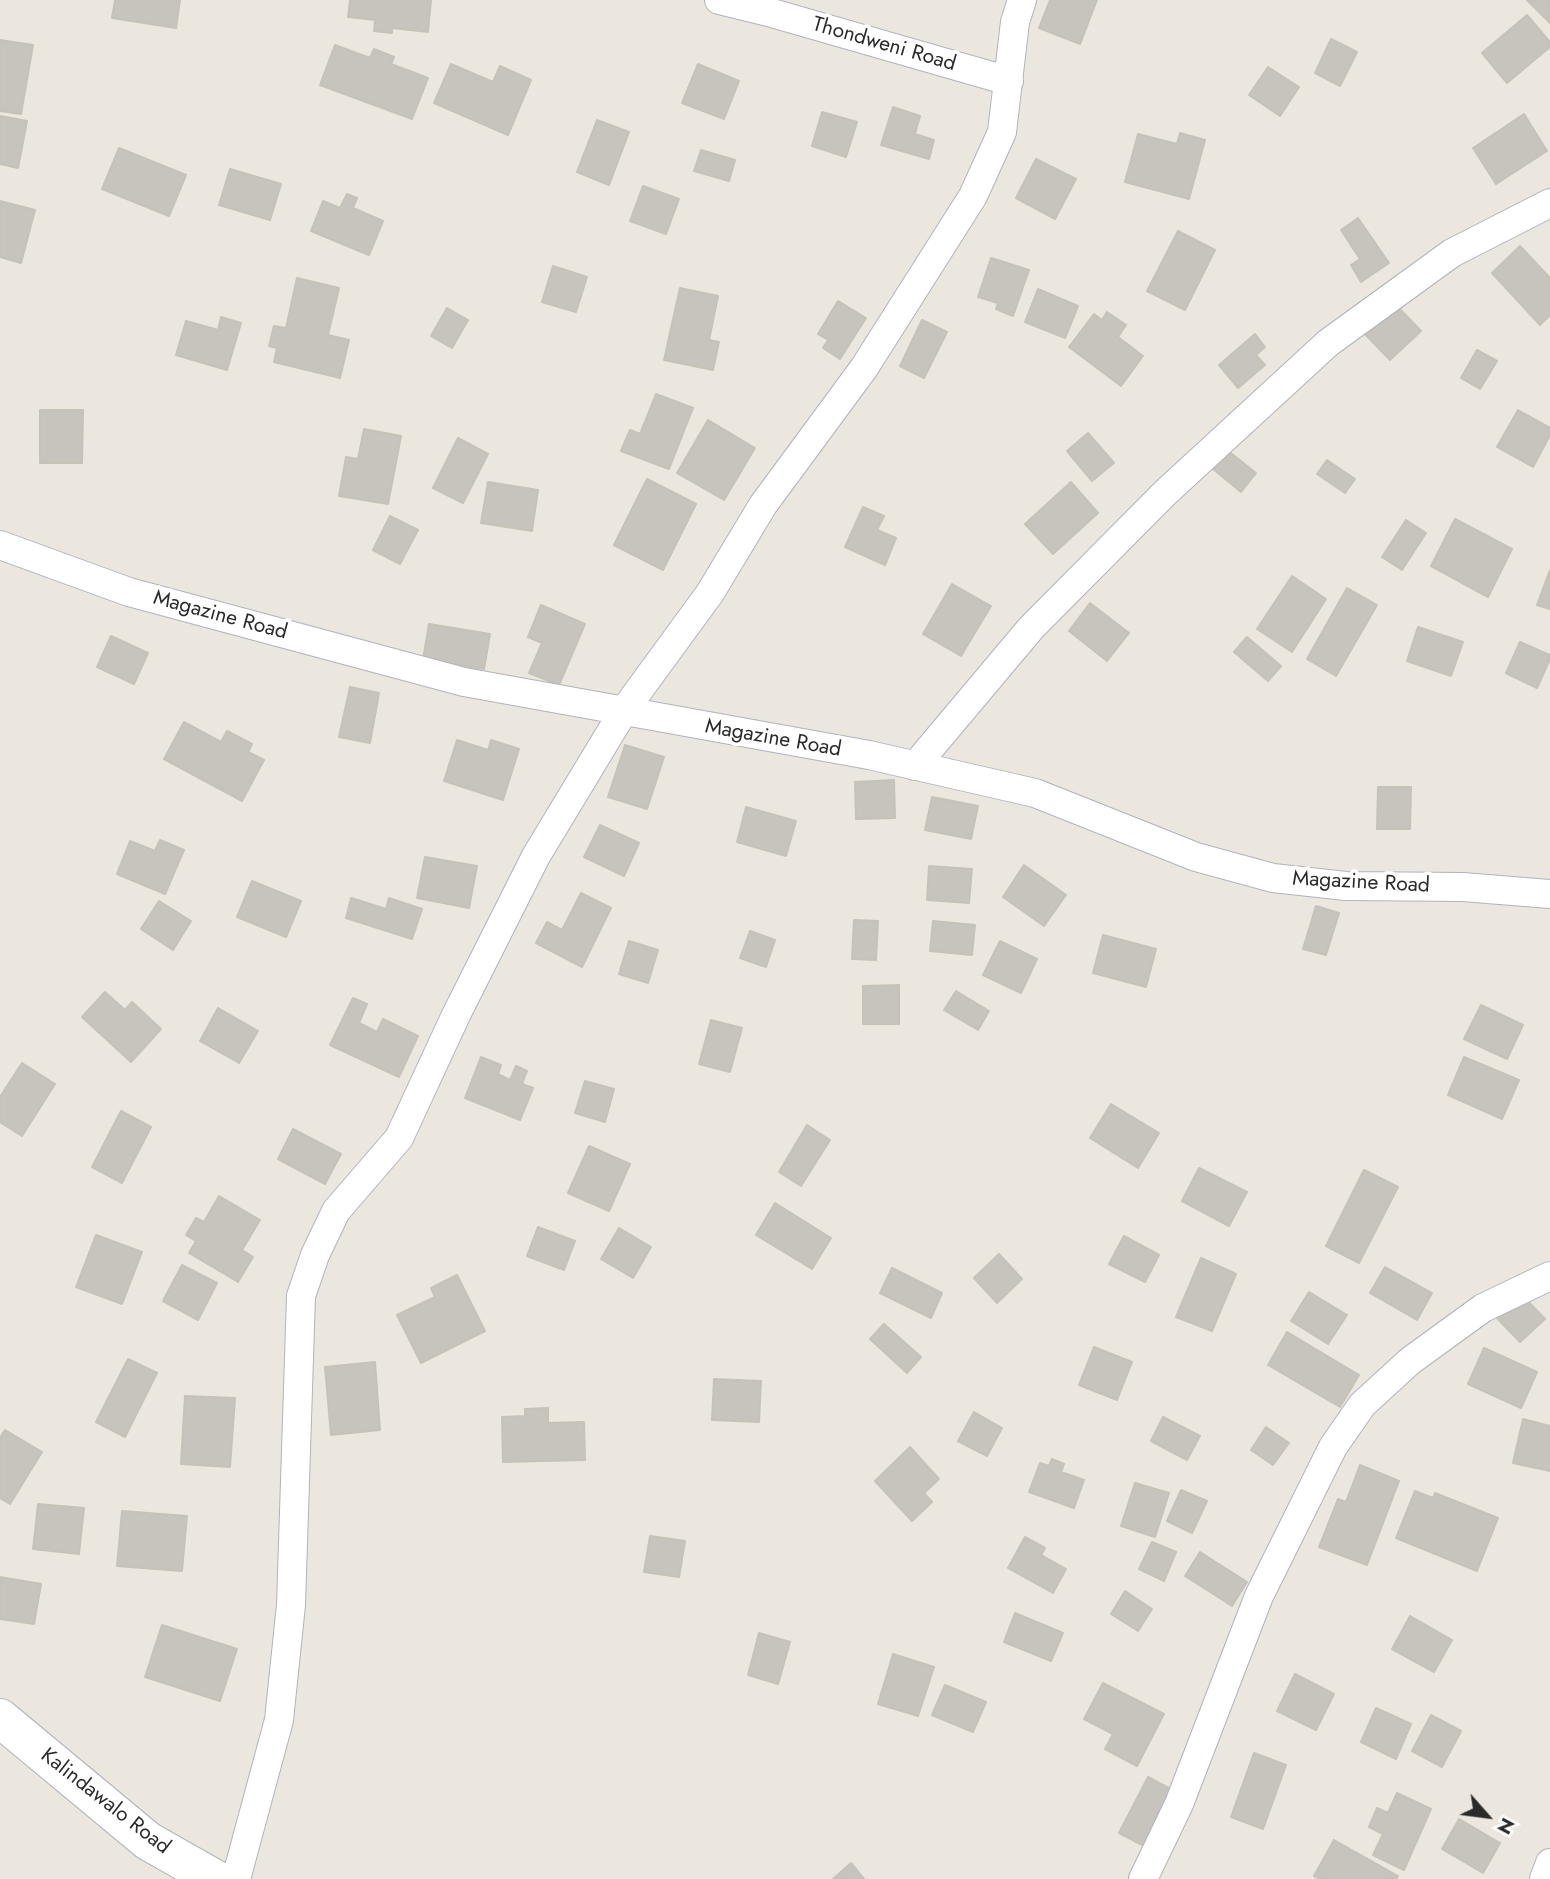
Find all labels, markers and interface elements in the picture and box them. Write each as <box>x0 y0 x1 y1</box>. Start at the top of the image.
street label: Thondweni Road <box>809 12 959 78</box>
street label: Magazine Road <box>150 586 290 646</box>
street label: Magazine Road <box>703 715 843 763</box>
street label: Magazine Road <box>1292 867 1430 899</box>
street label: Kalindawalo Road <box>35 1744 175 1860</box>
north arrow <box>1452 1781 1522 1851</box>
text: N <box>1491 1813 1521 1839</box>

